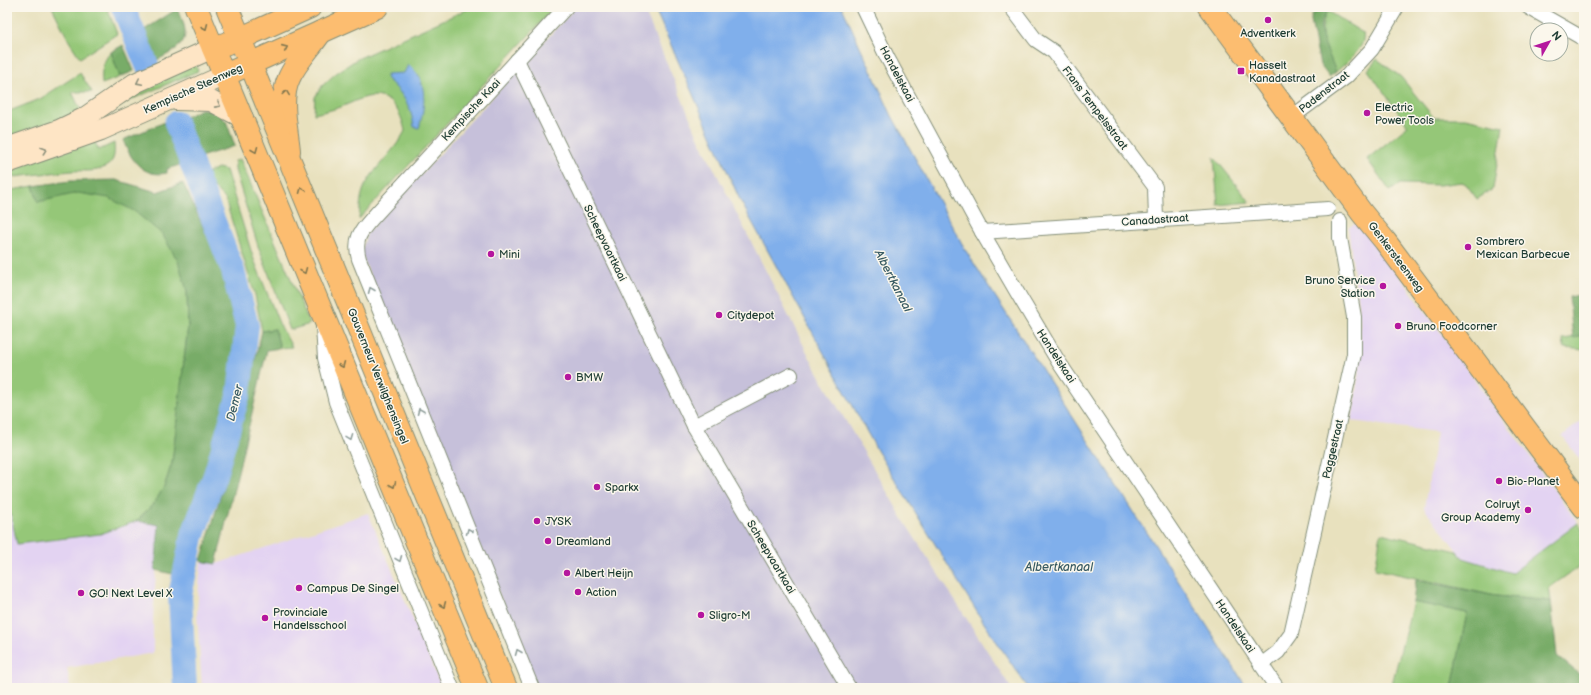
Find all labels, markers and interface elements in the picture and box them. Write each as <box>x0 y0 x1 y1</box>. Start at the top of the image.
marker: Adventkerk <box>1263 15 1273 25</box>
north arrow <box>1529 22 1569 62</box>
one-way arrow <box>200 24 208 31</box>
place label: Adventkerk <box>1240 27 1296 40</box>
text: N <box>1549 29 1564 43</box>
street label: Handelskaai <box>877 44 917 104</box>
one-way arrow <box>281 45 289 53</box>
place label: Hasselt Kanadastraat <box>1249 59 1316 85</box>
street label: Kempische Steenweg <box>141 61 245 117</box>
street label: Frans Tempelsstraat <box>1059 64 1131 153</box>
marker: Hasselt Kanadastraat <box>1236 66 1246 76</box>
street label: Padenstraat <box>1296 68 1352 116</box>
street label: Kempische Kaai <box>439 76 503 144</box>
one-way arrow <box>135 77 143 85</box>
one-way arrow <box>281 90 290 96</box>
one-way arrow <box>214 100 221 108</box>
place label: Electric Power Tools <box>1375 101 1435 127</box>
marker: Electric Power Tools <box>1362 108 1372 118</box>
one-way arrow <box>40 147 47 155</box>
one-way arrow <box>251 147 259 154</box>
one-way arrow <box>298 187 306 194</box>
street label: Scheepvaartkaai <box>581 203 629 283</box>
street label: Canadastraat <box>1121 211 1190 229</box>
street label: Genkersteenweg <box>1365 219 1427 295</box>
place label: Sombrero Mexican Barbecue <box>1476 235 1570 261</box>
marker: Sombrero Mexican Barbecue <box>1463 242 1473 252</box>
water label: Albertkanaal <box>870 246 916 316</box>
place label: Mini <box>499 248 520 261</box>
marker: Mini <box>486 249 496 259</box>
one-way arrow <box>299 267 307 274</box>
place label: Bruno Service Station <box>1305 274 1375 300</box>
marker: Bruno Service Station <box>1378 281 1388 291</box>
one-way arrow <box>368 287 376 294</box>
street label: Gouverneur Verwilghensingel <box>345 306 411 446</box>
place label: Citydepot <box>727 309 775 322</box>
marker: Citydepot <box>714 310 724 320</box>
place label: Bruno Foodcorner <box>1406 320 1498 333</box>
marker: Bruno Foodcorner <box>1393 321 1403 331</box>
street label: Handelskaai <box>1034 327 1078 385</box>
one-way arrow <box>338 362 346 369</box>
place label: BMW <box>576 371 603 384</box>
marker: BMW <box>563 372 573 382</box>
water label: Demer <box>223 382 247 423</box>
one-way arrow <box>417 407 425 415</box>
street label: Paggestraat <box>1320 418 1346 480</box>
one-way arrow <box>346 435 354 442</box>
place label: Bio-Planet <box>1507 475 1560 488</box>
marker: Bio-Planet <box>1494 476 1504 486</box>
place label: Sparkx <box>605 481 639 494</box>
one-way arrow <box>388 482 396 489</box>
marker: Sparkx <box>592 482 602 492</box>
place label: Colruyt Group Academy <box>1441 498 1521 524</box>
marker: Colruyt Group Academy <box>1523 505 1533 515</box>
place label: JYSK <box>545 515 572 528</box>
marker: JYSK <box>532 516 542 526</box>
street label: Scheepvaartkaai <box>744 518 798 596</box>
one-way arrow <box>465 528 473 535</box>
place label: Dreamland <box>556 535 611 548</box>
marker: Dreamland <box>543 536 553 546</box>
one-way arrow <box>394 554 402 562</box>
water label: Albertkanaal <box>1024 560 1094 575</box>
place label: Albert Heijn <box>575 567 633 580</box>
marker: Albert Heijn <box>562 568 572 578</box>
place label: Campus De Singel <box>307 582 399 595</box>
marker: Campus De Singel <box>294 583 304 593</box>
place label: Action <box>586 586 617 599</box>
place label: GO! Next Level X <box>89 587 173 600</box>
marker: Action <box>573 587 583 597</box>
marker: GO! Next Level X <box>76 588 86 598</box>
street label: Handelskaai <box>1212 597 1258 655</box>
one-way arrow <box>438 601 446 608</box>
place label: Provinciale Handelsschool <box>273 606 347 632</box>
place label: Sligro-M <box>709 609 751 622</box>
marker: Sligro-M <box>696 610 706 620</box>
marker: Provinciale Handelsschool <box>260 613 270 623</box>
one-way arrow <box>514 648 522 655</box>

